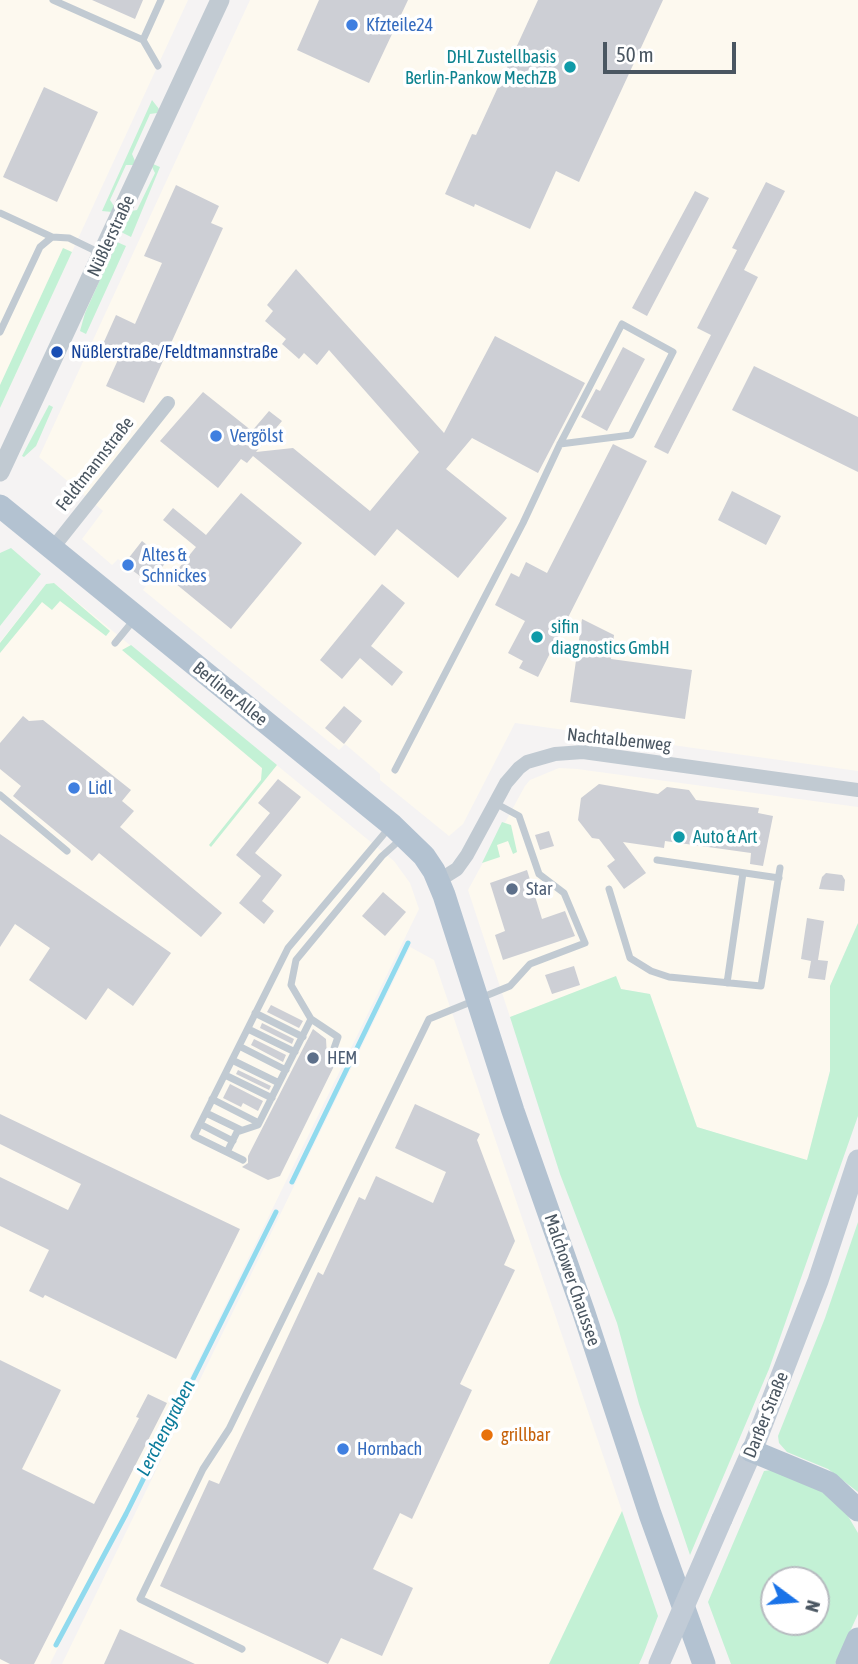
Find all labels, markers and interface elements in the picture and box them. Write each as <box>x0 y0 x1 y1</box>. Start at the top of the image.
place label: Kfzteile24 <box>366 14 433 36</box>
marker: Kfzteile24 <box>344 17 360 33</box>
scale bar <box>606 28 739 72</box>
text: 50 m <box>616 42 654 66</box>
place label: DHL Zustellbasis Berlin-Pankow MechZB <box>405 46 556 88</box>
marker: DHL Zustellbasis Berlin-Pankow MechZB <box>562 59 578 75</box>
street label: Nüßlerstraße <box>83 192 139 280</box>
place label: Nüßlerstraße/Feldtmannstraße <box>71 341 278 363</box>
marker: Nüßlerstraße/Feldtmannstraße <box>49 344 65 360</box>
street label: Feldtmannstraße <box>52 413 138 515</box>
place label: Vergölst <box>230 425 283 447</box>
marker: Vergölst <box>208 428 224 444</box>
place label: Altes & Schnickes <box>142 544 207 586</box>
marker: Altes & Schnickes <box>120 557 136 573</box>
place label: sifin diagnostics GmbH <box>551 616 670 658</box>
marker: sifin diagnostics GmbH <box>529 629 545 645</box>
street label: Berliner Allee <box>188 657 272 731</box>
street label: Nachtalbenweg <box>566 724 672 756</box>
place label: Lidl <box>88 777 112 799</box>
marker: Lidl <box>66 780 82 796</box>
place label: Auto & Art <box>693 826 757 848</box>
marker: Auto & Art <box>671 829 687 845</box>
place label: Star <box>526 878 552 900</box>
marker: Star <box>504 881 520 897</box>
place label: HEM <box>327 1047 357 1069</box>
marker: HEM <box>305 1050 321 1066</box>
street label: Malchower Chaussee <box>539 1211 605 1349</box>
street label: Darßer Straße <box>739 1369 793 1461</box>
water label: Lerchengraben <box>132 1376 200 1480</box>
place label: grillbar <box>501 1424 550 1446</box>
marker: grillbar <box>479 1427 495 1443</box>
place label: Hornbach <box>357 1438 422 1460</box>
marker: Hornbach <box>335 1441 351 1457</box>
north arrow <box>760 1566 830 1636</box>
text: N <box>801 1598 825 1615</box>

